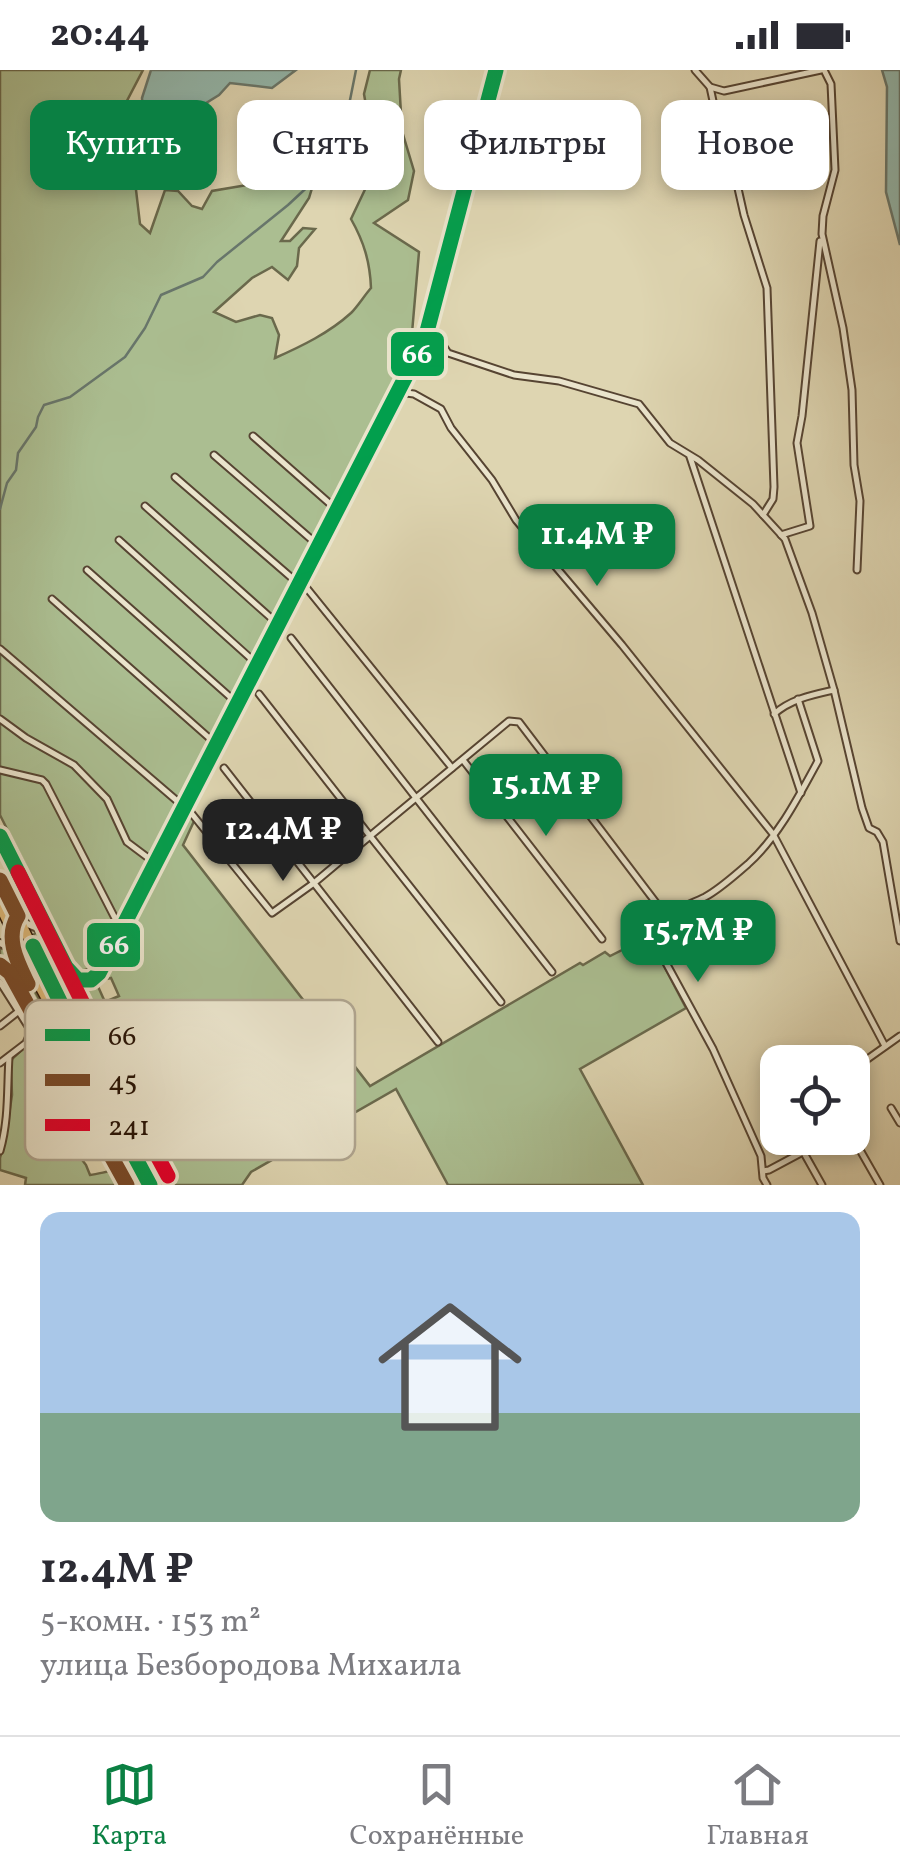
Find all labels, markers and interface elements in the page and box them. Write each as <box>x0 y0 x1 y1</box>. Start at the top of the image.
text: 20:44 <box>50 9 150 62</box>
chip: Купить <box>30 100 217 190</box>
chip: Снять <box>237 100 404 190</box>
chip: Фильтры <box>424 100 641 190</box>
chip: Новое <box>661 100 829 190</box>
line badge: 66 <box>389 330 446 378</box>
text: 66 <box>402 336 432 375</box>
pin: 11.4M ₽ <box>505 504 689 589</box>
text: 11.4M ₽ <box>540 514 654 558</box>
pin: 15.1M ₽ <box>454 754 638 839</box>
text: 15.1M ₽ <box>491 764 601 808</box>
pin: 12.4M ₽ <box>191 799 375 884</box>
text: 12.4M ₽ <box>224 809 342 853</box>
pin: 15.7M ₽ <box>606 900 790 985</box>
text: 15.7M ₽ <box>643 910 753 954</box>
line badge: 66 <box>85 921 142 969</box>
text: 66 <box>99 927 129 966</box>
legend <box>25 1000 355 1160</box>
text: 66 <box>108 1018 136 1057</box>
map controls <box>760 1045 870 1155</box>
button: locate <box>760 1045 870 1155</box>
text: 45 <box>108 1063 137 1102</box>
text: 241 <box>108 1108 150 1147</box>
icon: home <box>360 1277 540 1457</box>
text: 12.4M ₽ <box>40 1542 194 1601</box>
text: 5-комн. · 153 m² <box>40 1601 261 1645</box>
text: улица Безбородова Михаила <box>40 1645 462 1689</box>
tab: Карта <box>91 1757 167 1856</box>
tab: Сохранённые <box>349 1757 524 1856</box>
tab: Главная <box>706 1757 809 1856</box>

